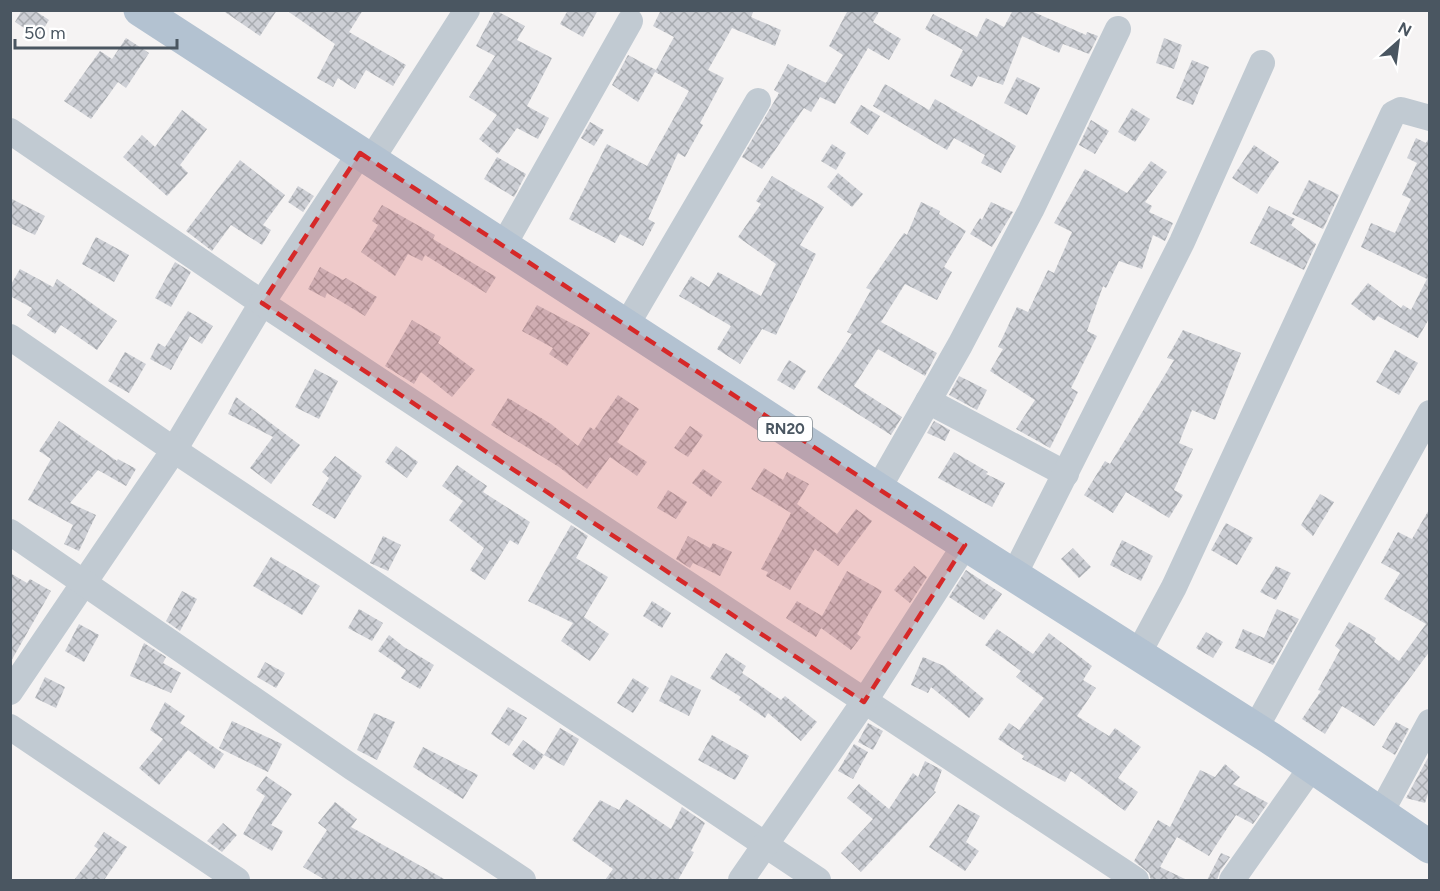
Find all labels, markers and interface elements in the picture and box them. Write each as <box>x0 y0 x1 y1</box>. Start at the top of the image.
scale bar <box>15 12 177 50</box>
north arrow <box>1368 12 1428 72</box>
text: N <box>1395 18 1415 40</box>
text: 50 m <box>24 22 66 44</box>
road number: RN20 <box>758 417 812 441</box>

